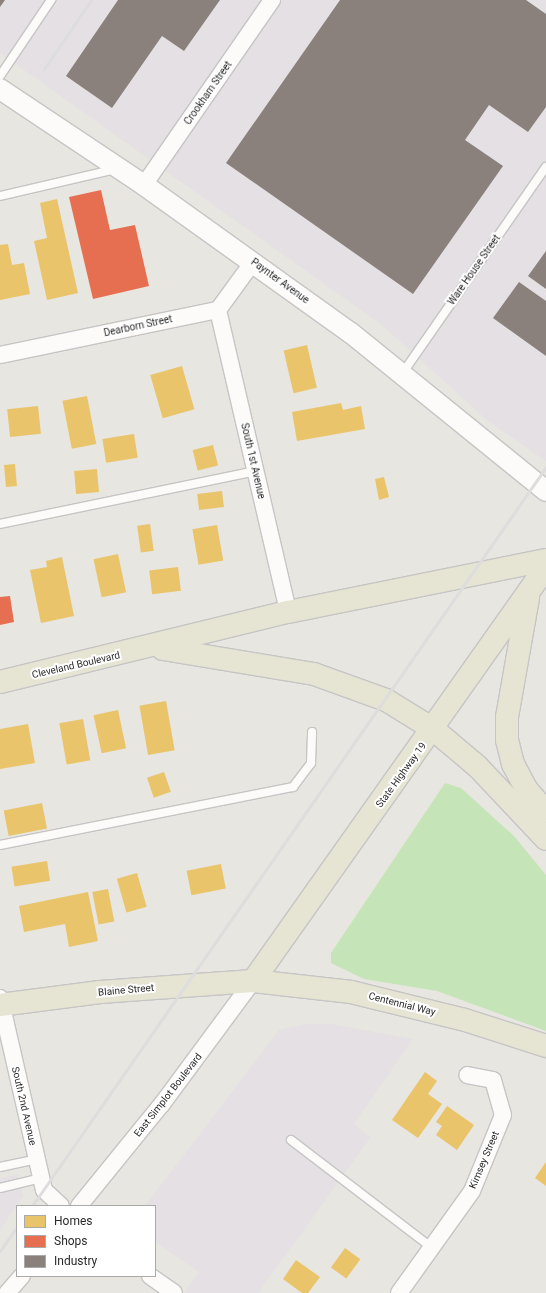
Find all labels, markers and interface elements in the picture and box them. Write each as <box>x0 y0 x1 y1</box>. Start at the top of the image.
street label: Crookham Street <box>182 59 234 127</box>
street label: Ware House Street <box>445 233 503 307</box>
street label: Paynter Avenue <box>249 256 311 306</box>
street label: Dearborn Street <box>103 313 173 339</box>
street label: South 1st Avenue <box>238 422 268 500</box>
street label: Cleveland Boulevard <box>31 649 121 681</box>
street label: State Highway 19 <box>373 740 429 810</box>
street label: Blaine Street <box>97 982 155 998</box>
street label: Centennial Way <box>367 990 437 1018</box>
street label: East Simplot Boulevard <box>132 1051 204 1139</box>
street label: South 2nd Avenue <box>9 1065 39 1147</box>
street label: Kimsey Street <box>466 1129 502 1191</box>
legend <box>16 1205 156 1277</box>
text: Homes <box>54 1214 92 1228</box>
text: Shops <box>54 1234 88 1248</box>
text: Industry <box>54 1254 97 1268</box>

